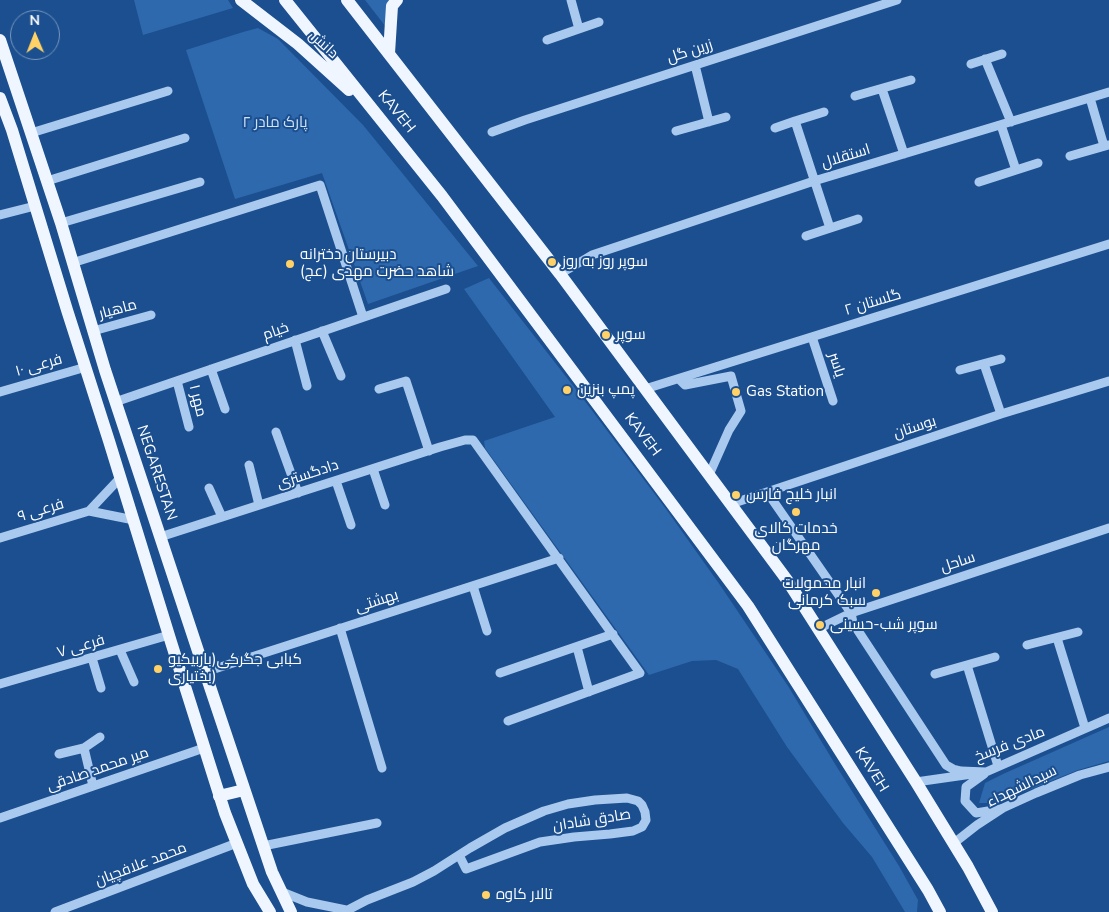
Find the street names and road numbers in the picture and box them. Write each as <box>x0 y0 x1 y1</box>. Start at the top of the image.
street label: دانش <box>304 27 342 63</box>
street label: زرین گل <box>665 36 715 68</box>
street label: KAVEH <box>373 87 419 137</box>
street label: استقلال <box>819 141 873 173</box>
street label: گلستان ۲ <box>843 286 903 320</box>
street label: ماهیار <box>97 296 139 324</box>
street label: خیام <box>261 319 291 345</box>
street label: یاسر <box>824 350 848 380</box>
street label: فرعی ۱۰ <box>13 351 65 381</box>
street label: مهر ۱ <box>184 383 210 419</box>
street label: KAVEH <box>620 410 664 460</box>
street label: بوستان <box>891 413 939 443</box>
street label: NEGARESTAN <box>132 423 180 523</box>
street label: دادگستری <box>275 457 341 493</box>
street label: فرعی ۹ <box>16 495 66 527</box>
street label: ساحل <box>938 549 978 577</box>
street label: بهشتی <box>353 587 401 617</box>
street label: فرعی ۷ <box>55 632 107 662</box>
street label: مادی فرسخ <box>972 723 1048 767</box>
street label: میر محمد صادقی <box>45 744 151 796</box>
street label: KAVEH <box>850 744 892 796</box>
street label: سیدالشهداء <box>984 762 1060 812</box>
street label: صادق شادان <box>552 806 632 836</box>
street label: محمد علافچیان <box>93 839 189 891</box>

